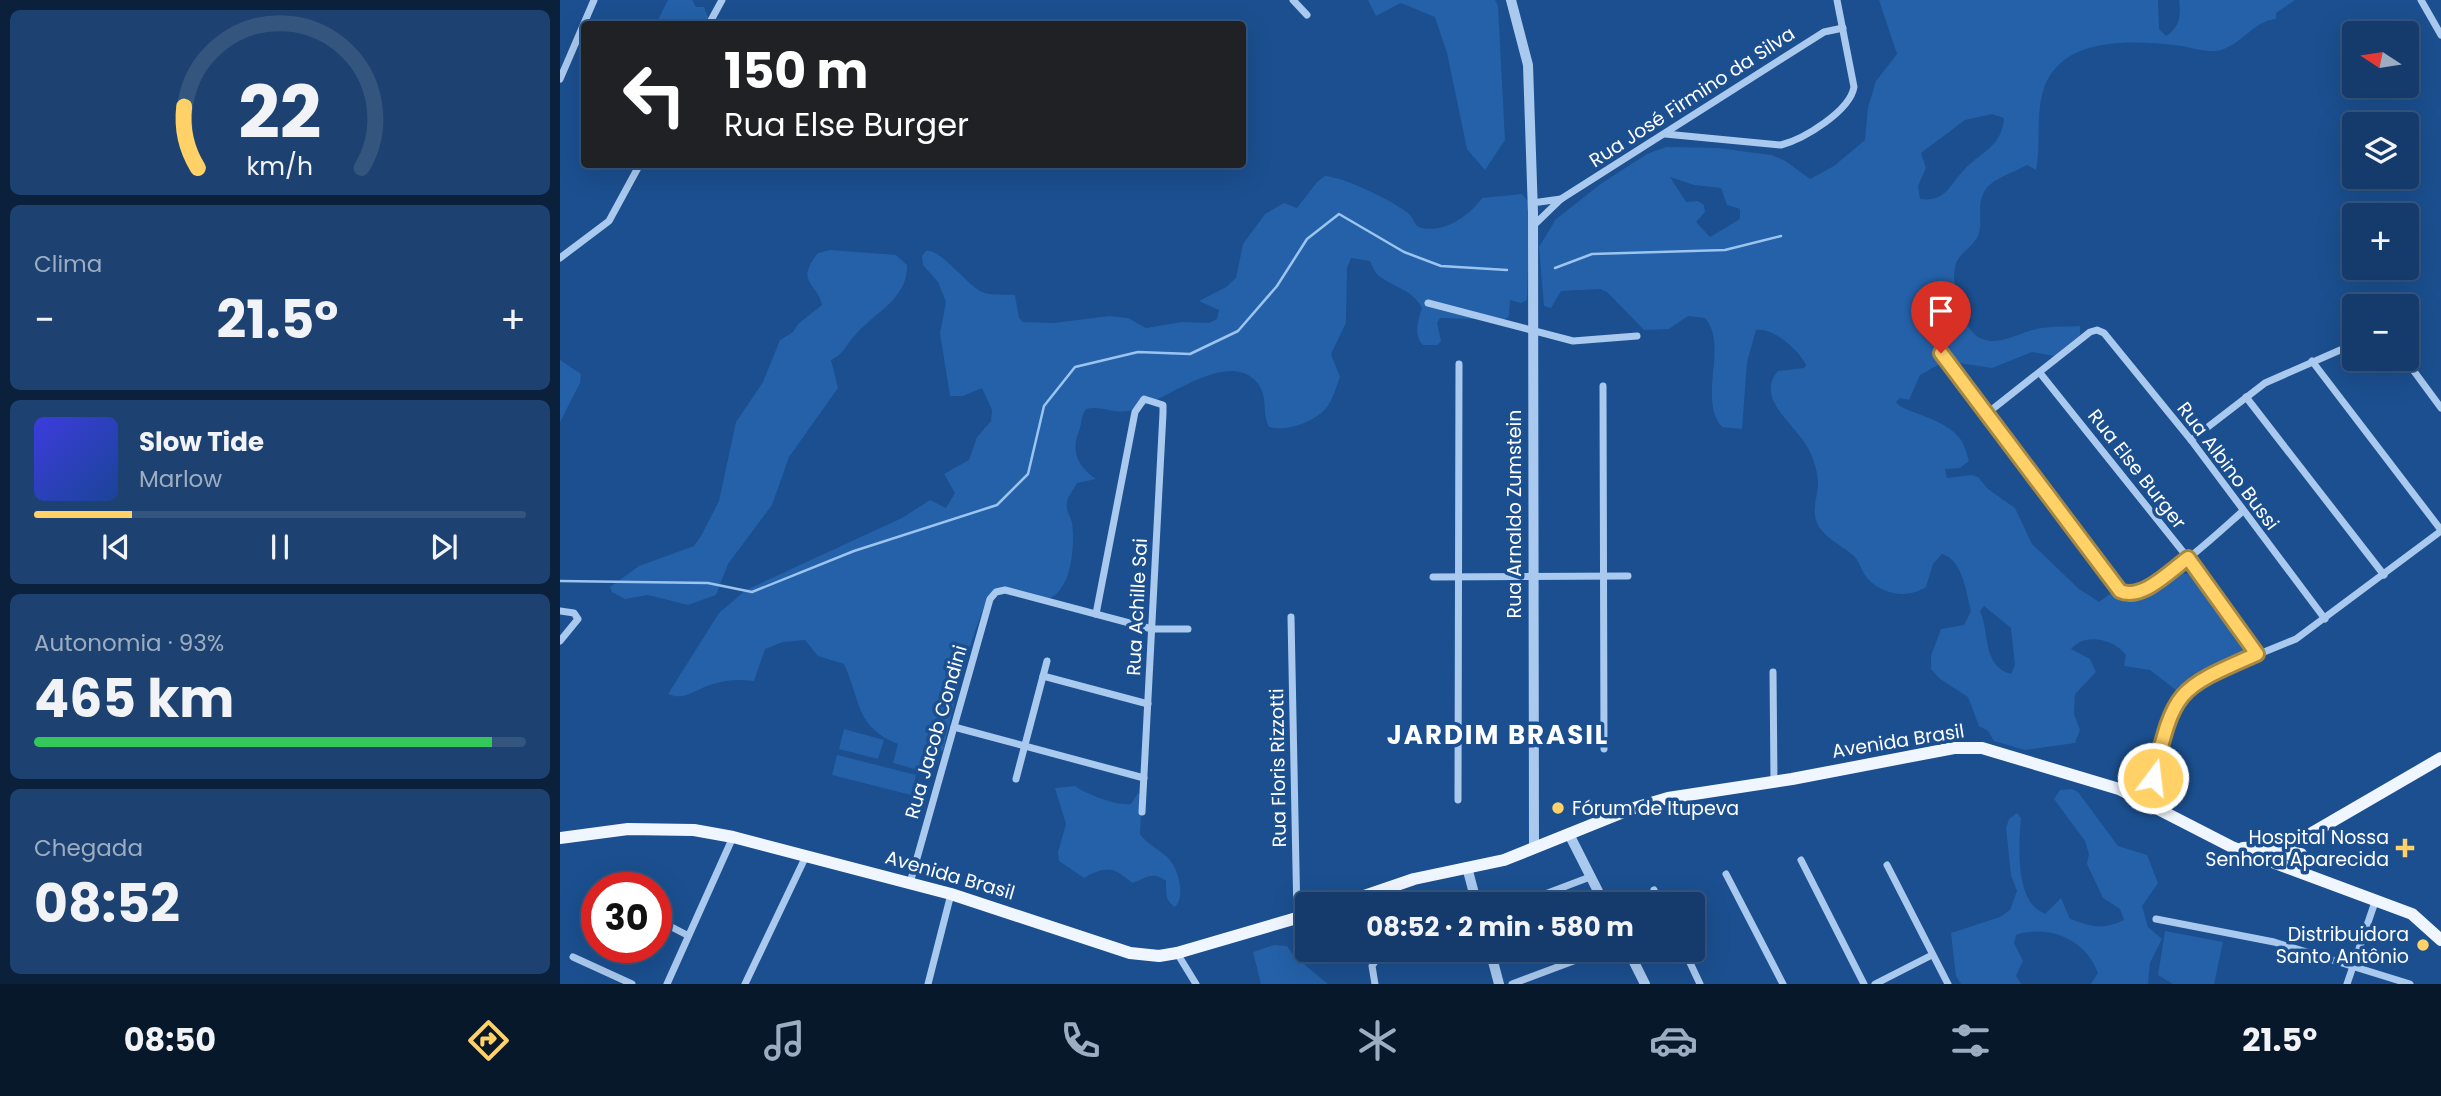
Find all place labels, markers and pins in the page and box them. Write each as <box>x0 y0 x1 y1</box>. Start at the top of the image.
pin <box>1911 281 1971 353</box>
place label: Fórum de Itupeva <box>1572 795 1739 822</box>
marker: Fórum de Itupeva <box>1550 800 1566 816</box>
place label: Hospital Nossa Senhora Aparecida <box>2205 824 2389 873</box>
marker: Hospital Nossa Senhora Aparecida <box>2395 838 2415 858</box>
place label: Distribuidora Santo Antônio <box>2276 921 2409 970</box>
marker: Distribuidora Santo Antônio <box>2415 937 2431 953</box>

